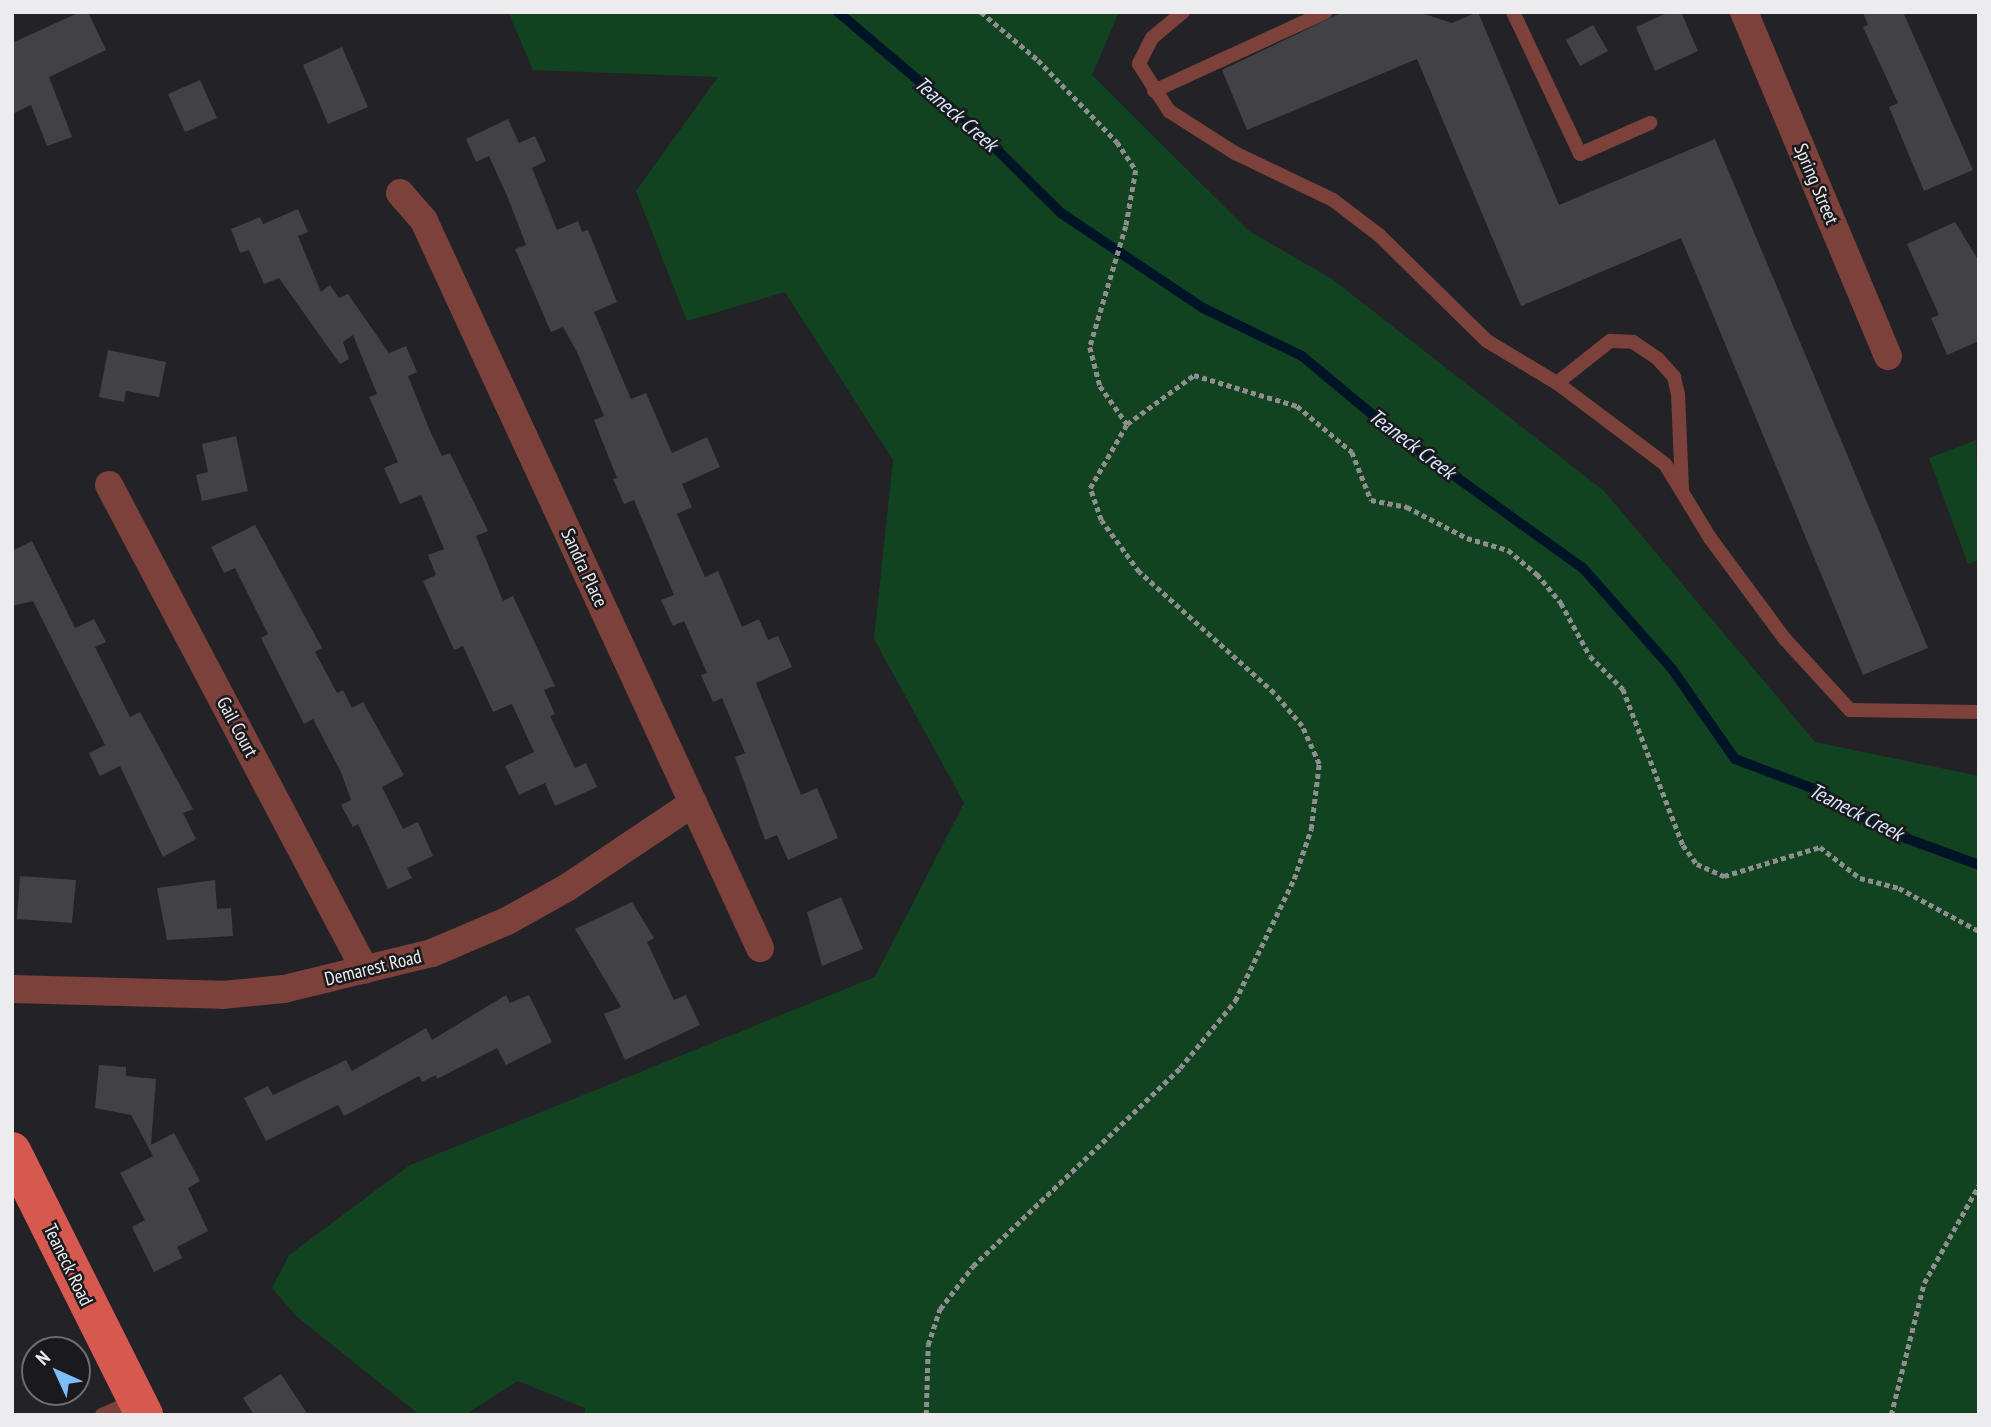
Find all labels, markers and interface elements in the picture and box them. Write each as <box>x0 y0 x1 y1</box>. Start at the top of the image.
water label: Teaneck Creek <box>909 71 1003 157</box>
street label: Spring Street <box>1789 140 1843 228</box>
water label: Teaneck Creek <box>1363 403 1461 485</box>
street label: Sandra Place <box>556 525 612 611</box>
street label: Gail Court <box>212 693 262 761</box>
water label: Teaneck Creek <box>1805 778 1907 846</box>
street label: Demarest Road <box>322 945 424 991</box>
street label: Teaneck Road <box>38 1220 98 1310</box>
north arrow <box>21 1336 91 1406</box>
text: N <box>30 1345 55 1370</box>

